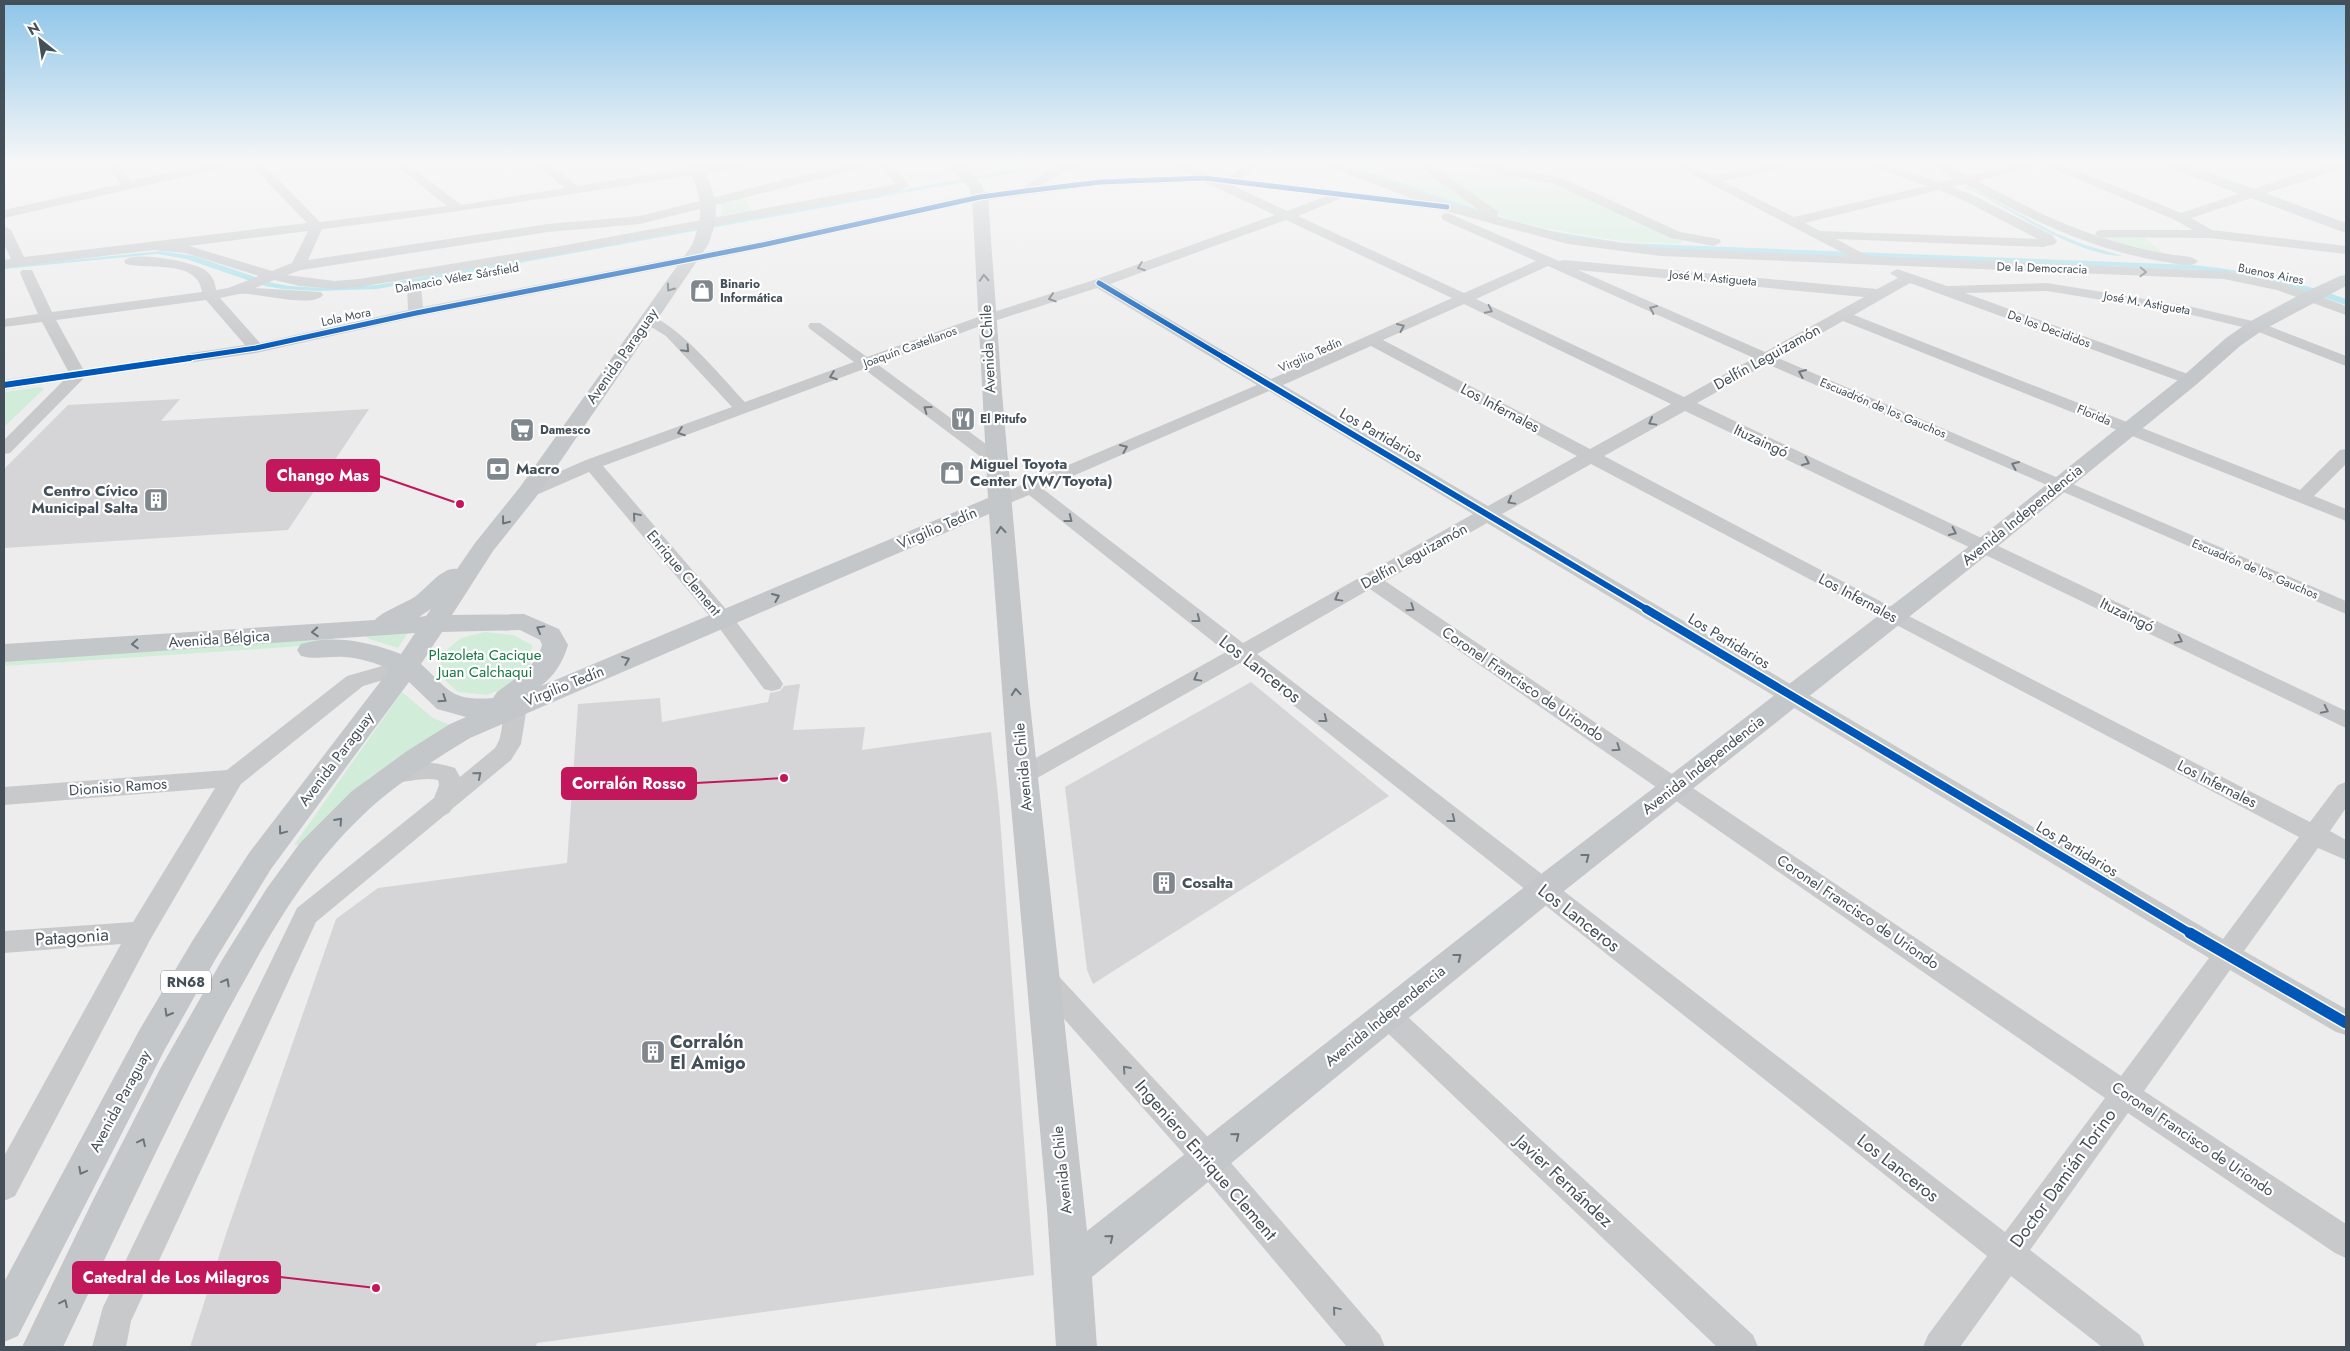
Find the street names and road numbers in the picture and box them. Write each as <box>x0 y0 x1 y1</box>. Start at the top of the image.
street label: De la Democracia <box>1996 257 2088 279</box>
street label: Dalmacio Vélez Sársfield <box>394 258 520 298</box>
street label: Buenos Aires <box>2237 259 2305 289</box>
street label: José M. Astigueta <box>1667 265 1758 291</box>
street label: José M. Astigueta <box>2100 286 2192 320</box>
street label: Lola Mora <box>320 303 373 331</box>
street label: Avenida Paraguay <box>581 303 664 409</box>
street label: Avenida Chile <box>975 304 1001 394</box>
street label: De los Decididos <box>2005 306 2093 352</box>
street label: Delfín Leguizamón <box>1710 319 1824 395</box>
street label: Joaquín Castellanos <box>859 322 959 373</box>
street label: Virgilio Tedín <box>1275 333 1345 377</box>
street label: Escuadrón de los Gauchos <box>1817 373 1949 443</box>
street label: Los Infernales <box>1457 378 1543 438</box>
street label: Florida <box>2074 400 2114 430</box>
street label: Los Partidarios <box>1336 402 1426 468</box>
street label: Ituzaingó <box>1730 419 1792 463</box>
street label: Avenida Independencia <box>1957 459 2087 571</box>
street label: Virgilio Tedín <box>894 501 980 555</box>
street label: Delfín Leguizamón <box>1357 518 1471 594</box>
street label: Enrique Clement <box>641 525 727 621</box>
street label: Escuadrón de los Gauchos <box>2189 534 2321 604</box>
street label: Los Infernales <box>1815 568 1901 628</box>
street label: Ituzaingó <box>2096 592 2158 638</box>
street label: Los Partidarios <box>1684 608 1774 674</box>
street label: Coronel Francisco de Uriondo <box>1437 621 1609 747</box>
street label: Avenida Bélgica <box>168 624 270 654</box>
street label: Los Lanceros <box>1214 629 1306 709</box>
street label: Virgilio Tedín <box>521 660 607 712</box>
street label: Avenida Paraguay <box>293 707 379 811</box>
street label: Avenida Independencia <box>1637 710 1769 820</box>
street label: Avenida Chile <box>1008 722 1038 812</box>
street label: Los Infernales <box>2173 755 2261 813</box>
street label: Dionisio Ramos <box>68 773 168 801</box>
street label: Los Partidarios <box>2032 816 2122 882</box>
street label: Coronel Francisco de Uriondo <box>1772 849 1944 975</box>
street label: Los Lanceros <box>1533 878 1625 958</box>
street label: Patagonia <box>34 921 110 953</box>
street label: Avenida Independencia <box>1320 960 1450 1072</box>
road number: RN68 <box>161 970 211 994</box>
street label: Avenida Paraguay <box>84 1046 156 1156</box>
street label: Ingeniero Enrique Clement <box>1129 1074 1284 1247</box>
street label: Coronel Francisco de Uriondo <box>2107 1076 2279 1202</box>
street label: Doctor Damián Torino <box>2004 1103 2122 1253</box>
street label: Avenida Chile <box>1046 1125 1078 1215</box>
street label: Javier Fernández <box>1508 1127 1619 1234</box>
street label: Los Lanceros <box>1852 1128 1944 1208</box>

